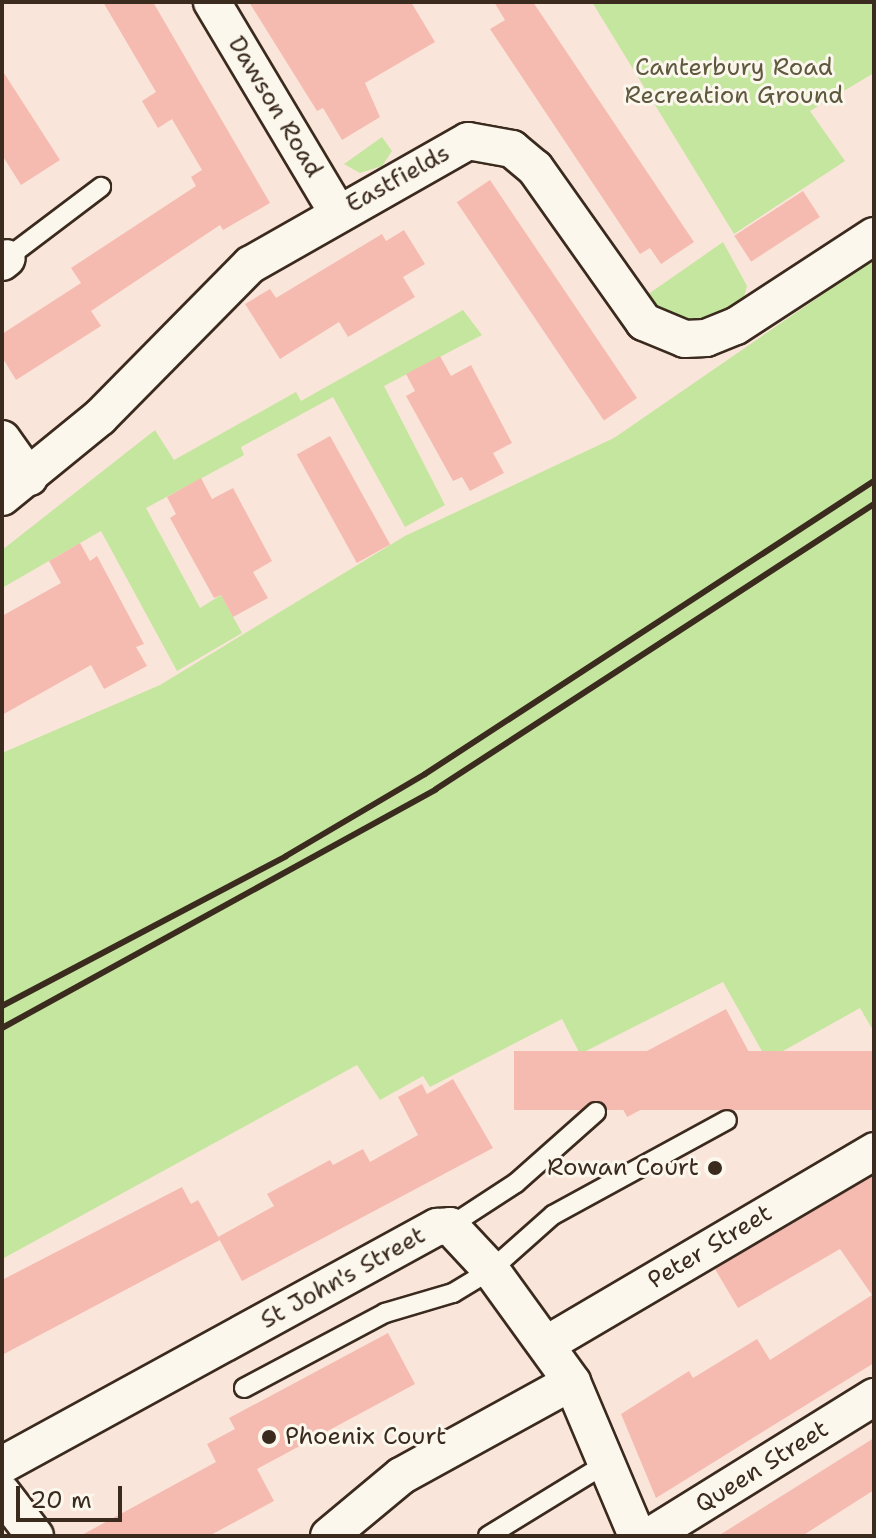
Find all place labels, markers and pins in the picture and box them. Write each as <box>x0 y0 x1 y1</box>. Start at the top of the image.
place label: Rowan Court <box>547 1154 699 1182</box>
marker: Rowan Court <box>706 1159 724 1177</box>
place label: Phoenix Court <box>285 1423 446 1451</box>
marker: Phoenix Court <box>260 1428 278 1446</box>

